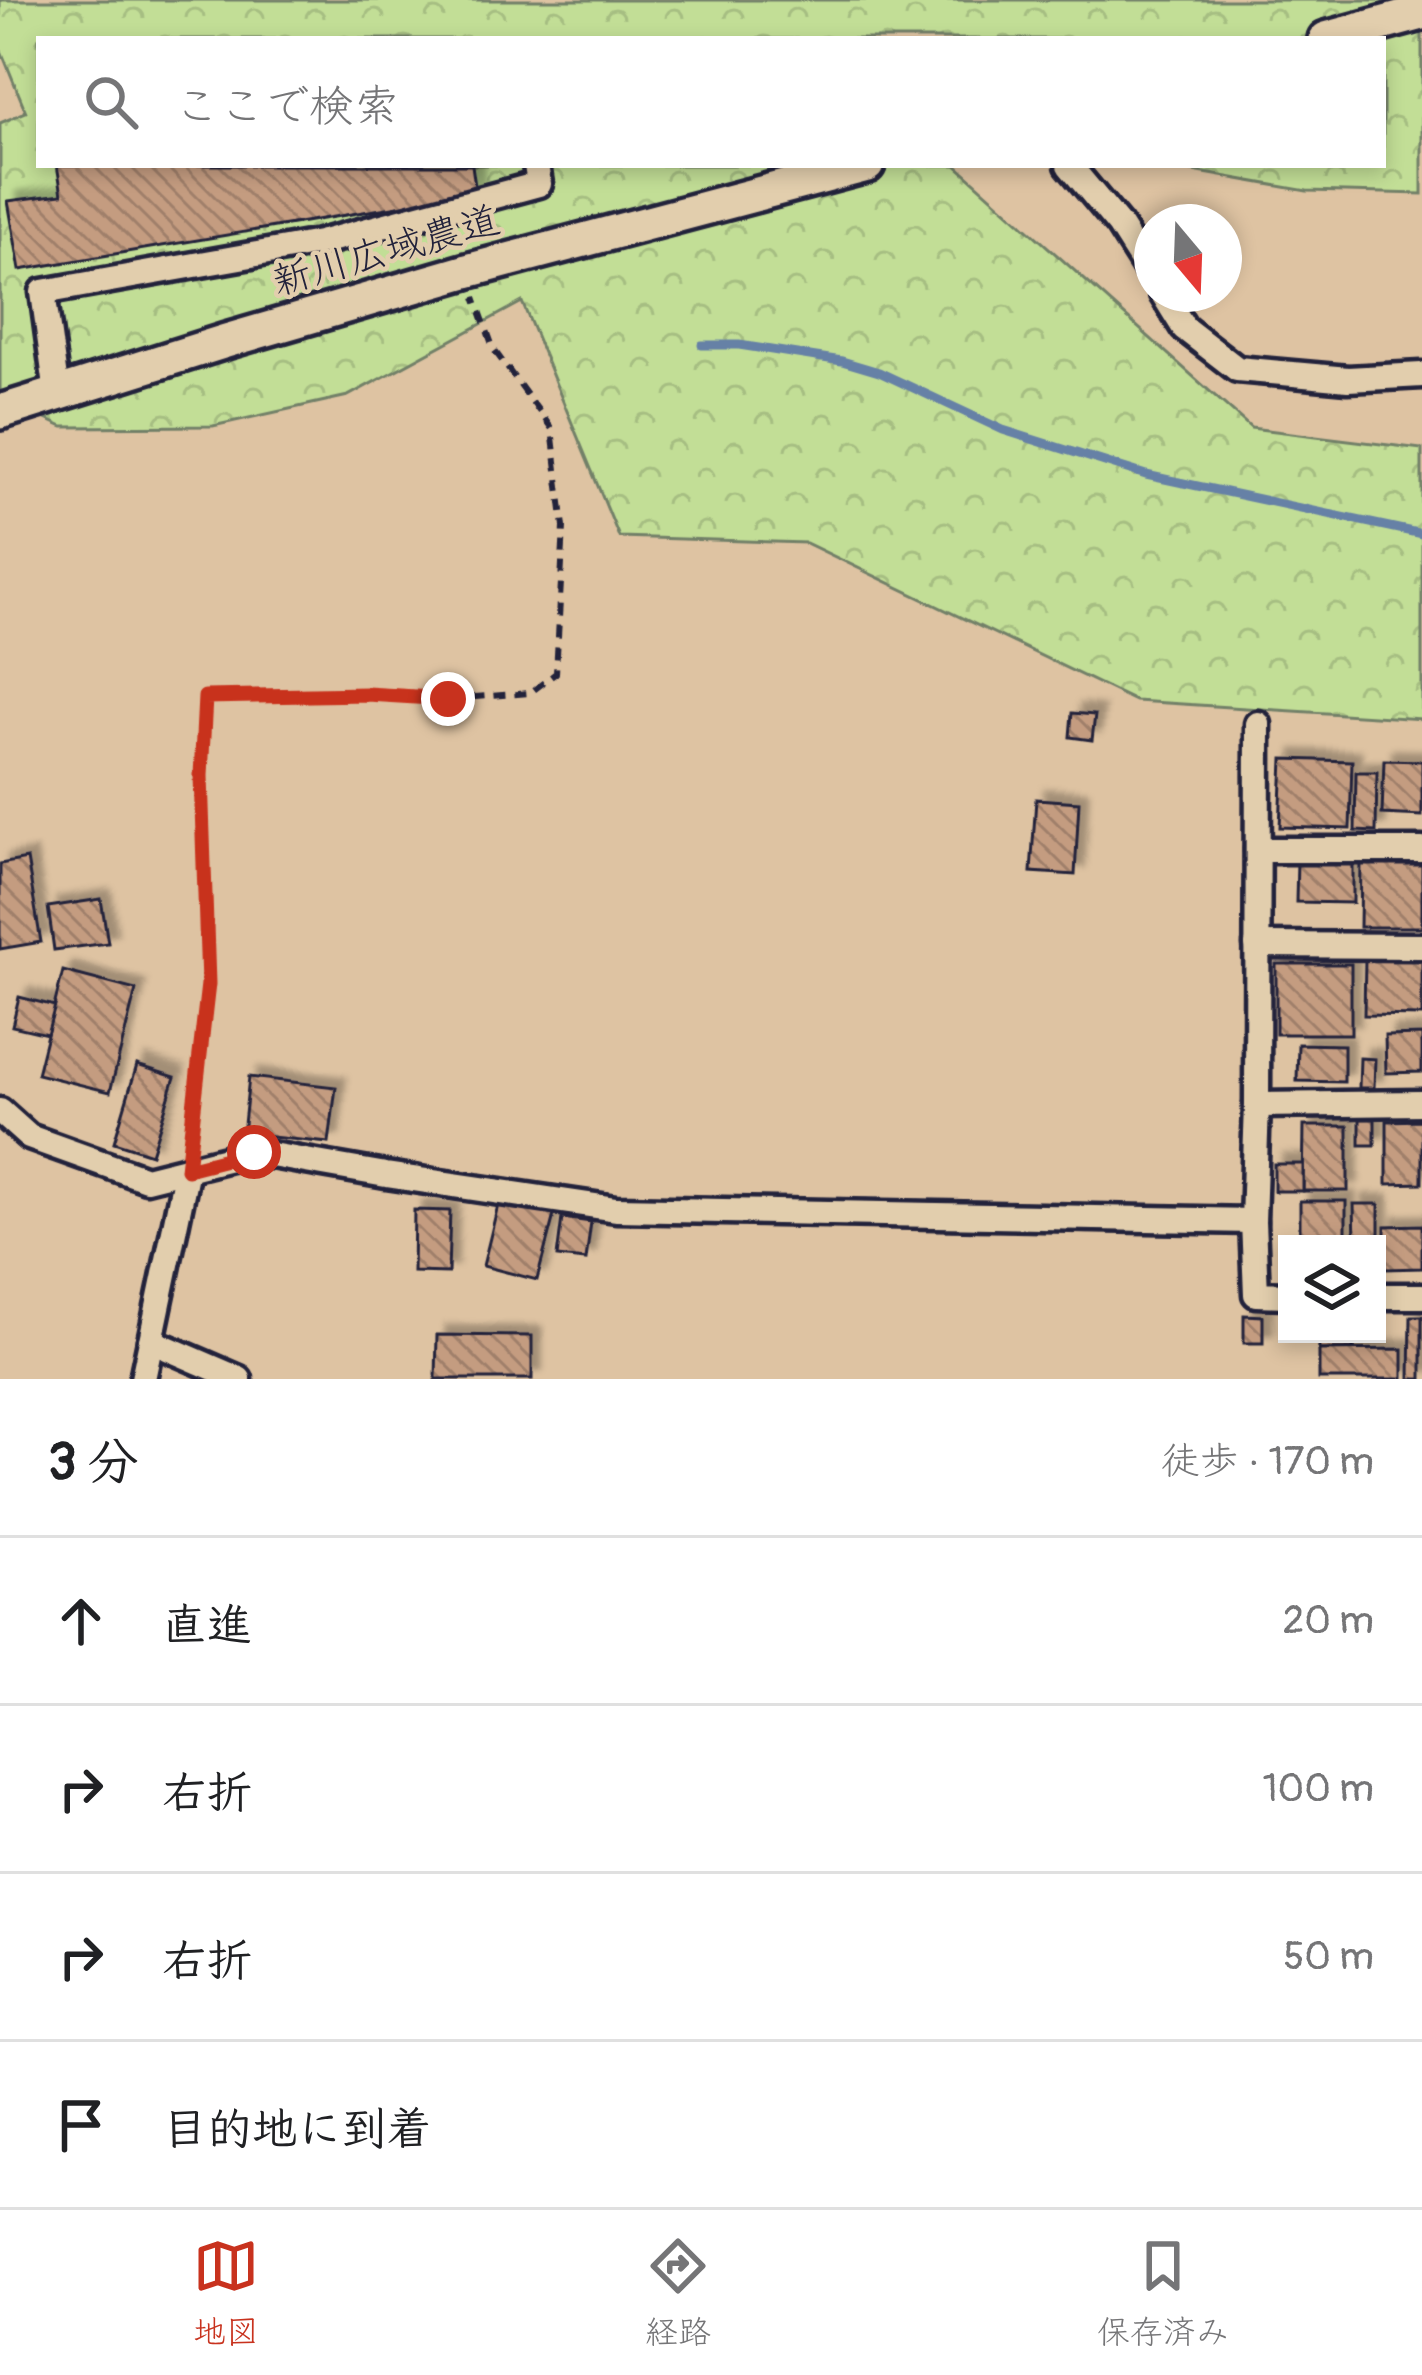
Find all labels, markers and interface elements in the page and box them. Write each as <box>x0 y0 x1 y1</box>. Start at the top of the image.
search box <box>36 36 1386 168</box>
icon: search <box>78 69 144 135</box>
text: ここで検索 <box>174 79 399 135</box>
street label: 新川広域農道 <box>267 195 505 307</box>
north arrow <box>1134 204 1242 312</box>
route end <box>421 672 475 726</box>
route start <box>227 1125 281 1179</box>
map controls <box>1278 1235 1386 1343</box>
button: layers <box>1278 1235 1386 1343</box>
text: 3 分 <box>48 1431 139 1495</box>
text: 徒歩 · 170 m <box>1161 1437 1374 1486</box>
icon: ahead <box>48 1588 114 1654</box>
text: 20 m <box>1282 1596 1374 1645</box>
text: 直進 <box>162 1598 252 1654</box>
icon: right <box>48 1756 114 1822</box>
text: 100 m <box>1262 1764 1374 1813</box>
text: 右折 <box>162 1766 252 1822</box>
icon: right <box>48 1924 114 1990</box>
text: 50 m <box>1283 1932 1374 1981</box>
text: 右折 <box>162 1934 252 1990</box>
icon: arrive <box>48 2092 114 2158</box>
text: 目的地に到着 <box>162 2102 432 2158</box>
tab: 地図 <box>193 2233 259 2353</box>
tab: 経路 <box>645 2233 711 2353</box>
tab: 保存済み <box>1097 2233 1229 2353</box>

